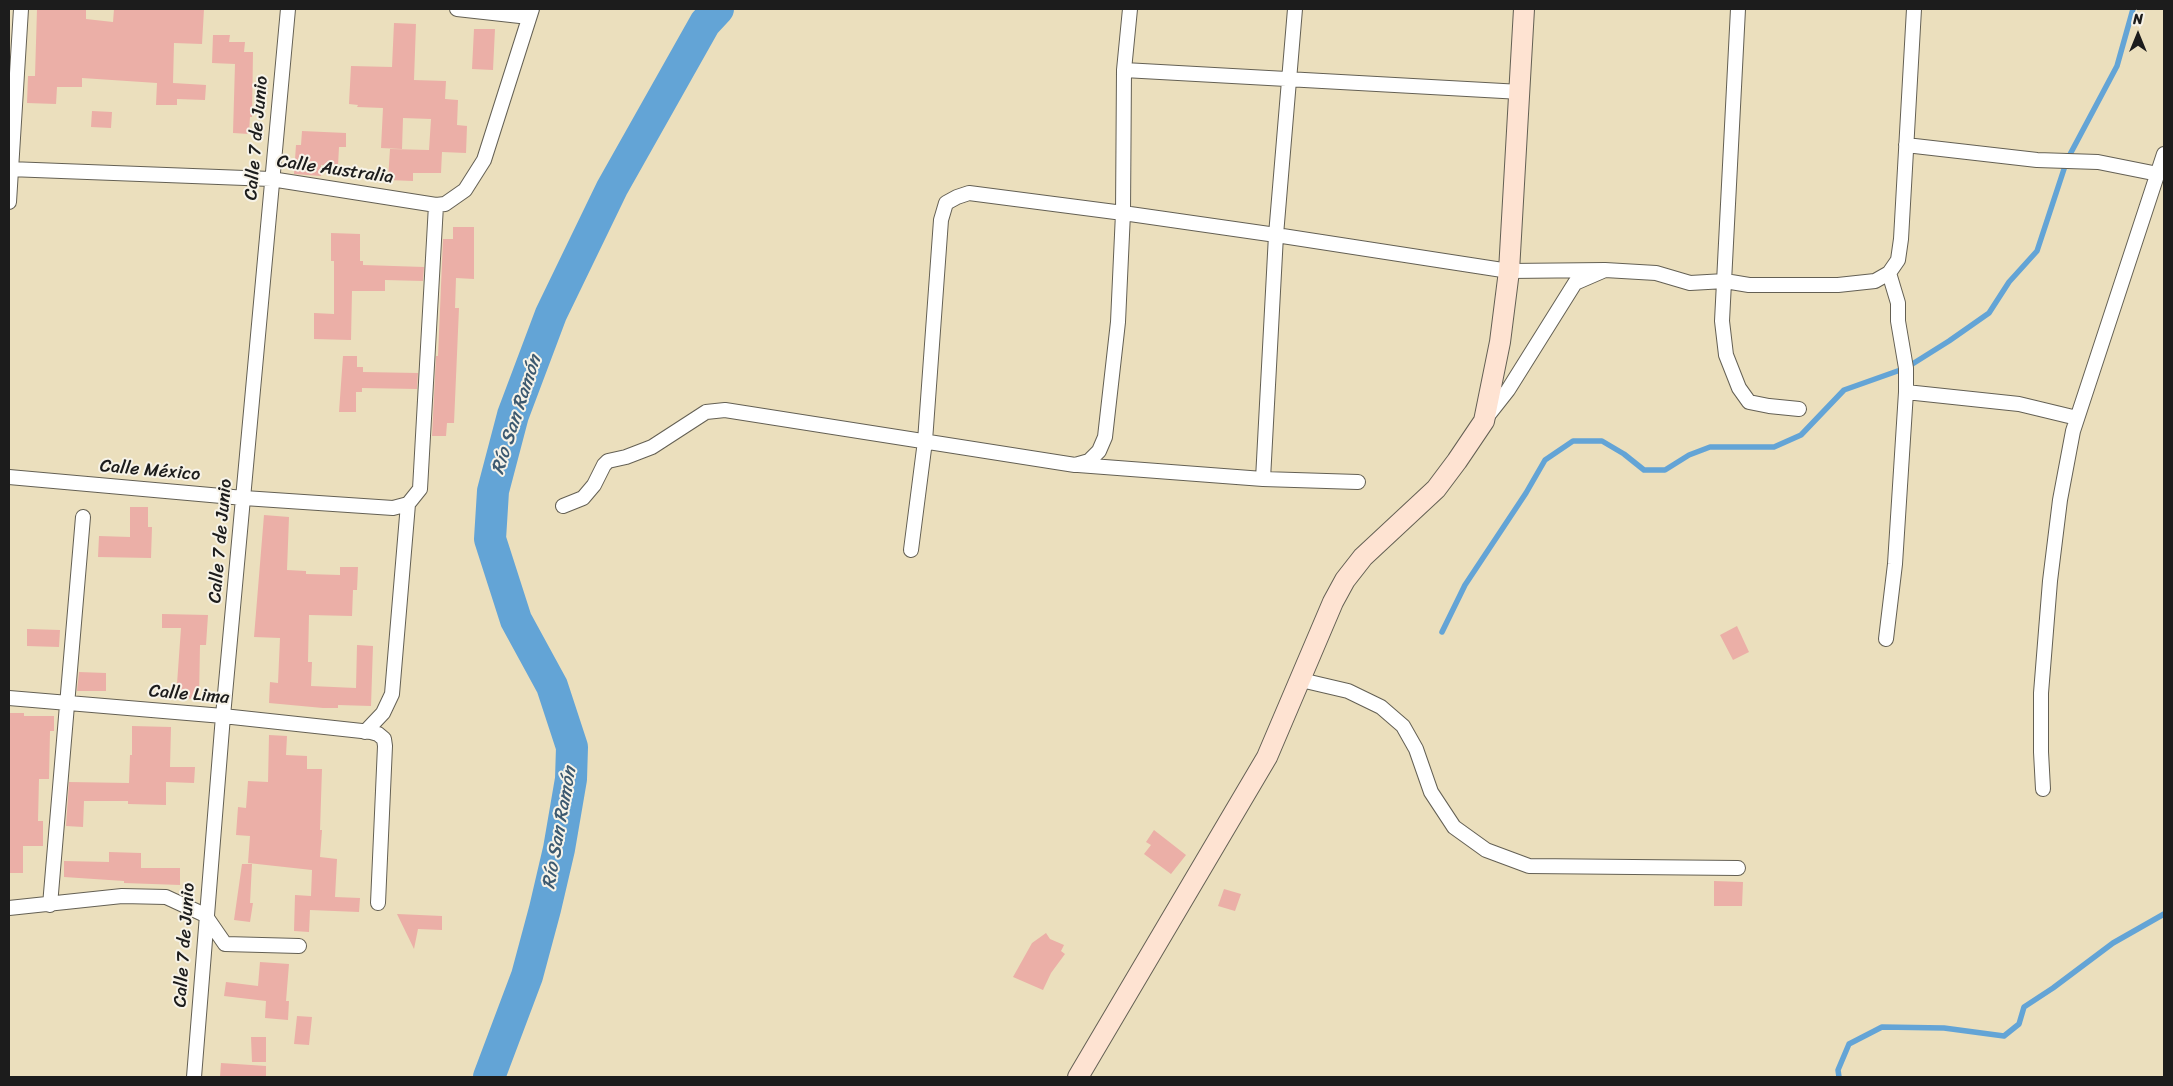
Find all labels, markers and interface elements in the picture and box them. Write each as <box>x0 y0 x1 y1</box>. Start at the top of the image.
text: N <box>2133 7 2143 32</box>
north arrow <box>2113 10 2163 60</box>
street label: Calle 7 de Junio <box>241 75 273 201</box>
street label: Calle Australia <box>275 151 395 189</box>
water label: Río San Ramón <box>487 353 547 477</box>
street label: Calle México <box>99 456 201 486</box>
street label: Calle 7 de Junio <box>205 478 237 604</box>
street label: Calle Lima <box>148 681 230 709</box>
water label: Río San Ramón <box>538 765 582 891</box>
street label: Calle 7 de Junio <box>170 882 200 1008</box>

